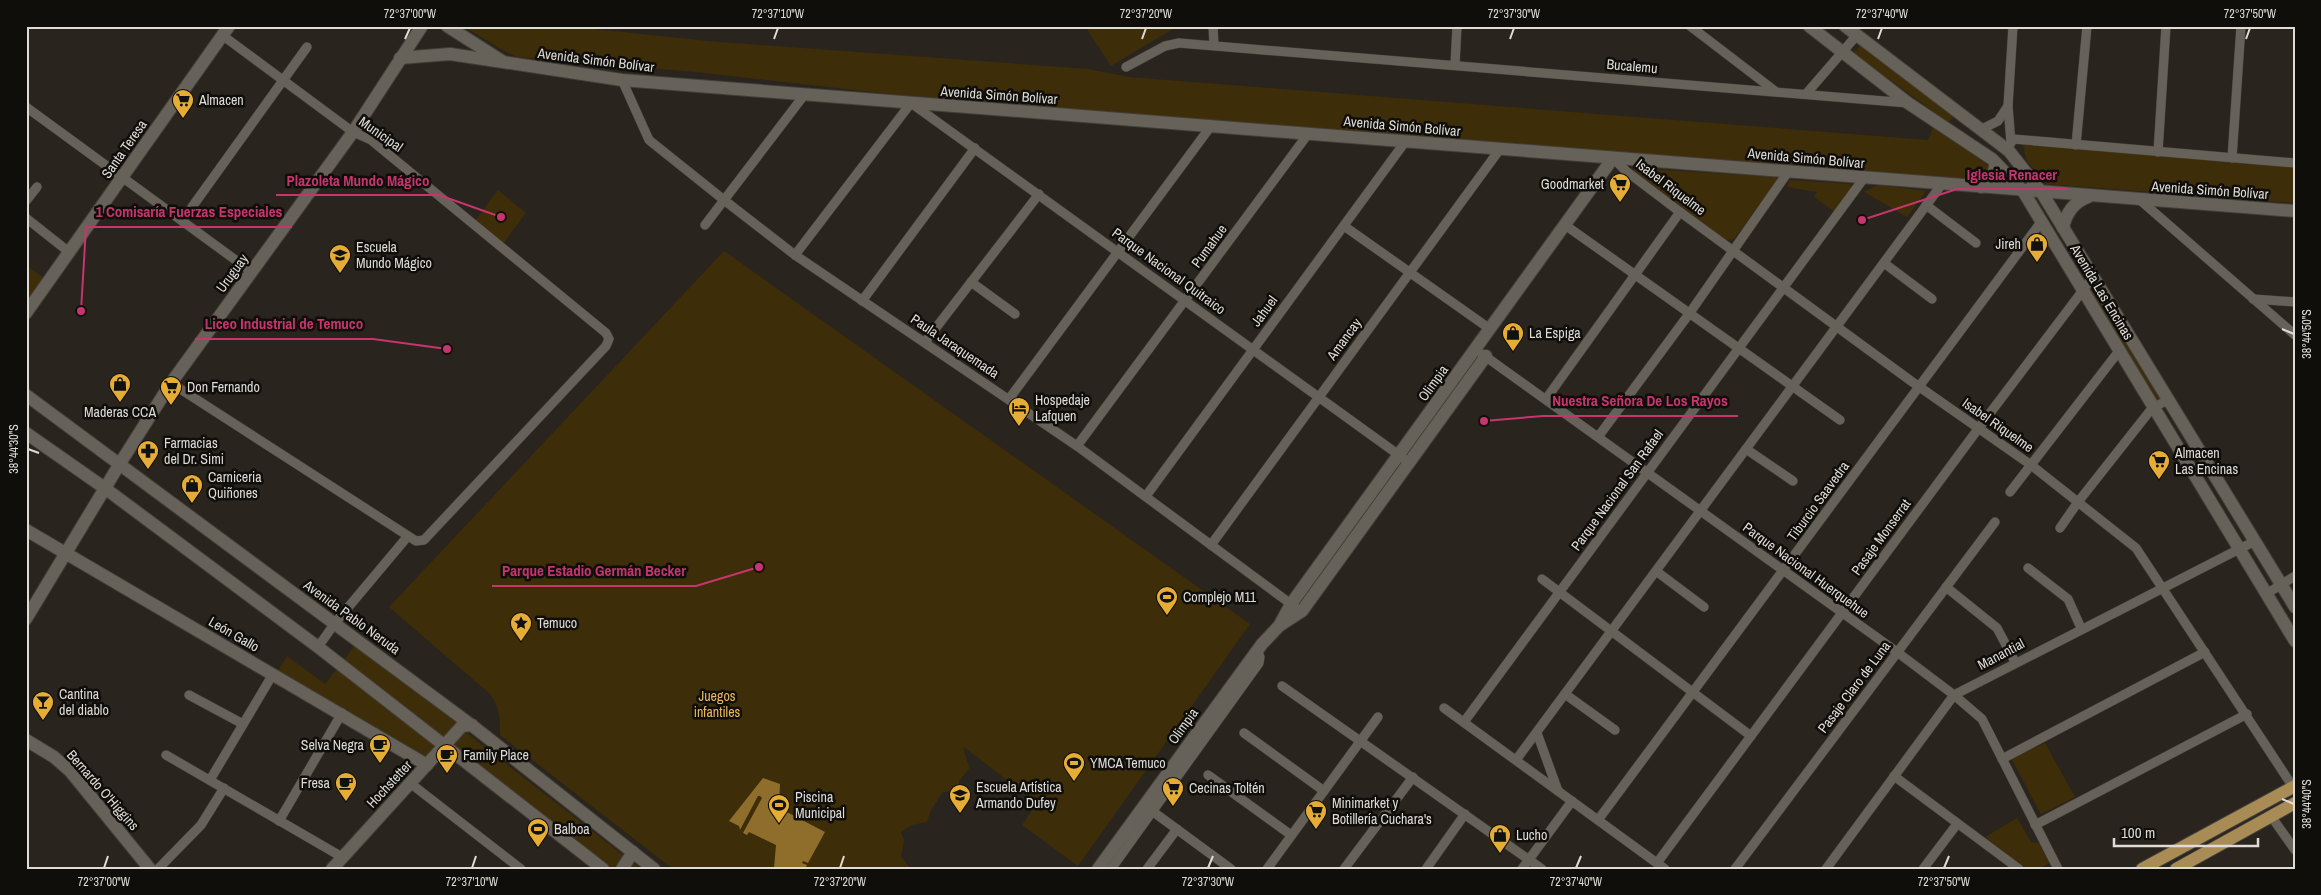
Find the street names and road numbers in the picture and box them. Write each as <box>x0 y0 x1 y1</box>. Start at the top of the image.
street label: Avenida Simón Bolívar <box>536 44 655 76</box>
street label: Bucalemu <box>1606 55 1658 77</box>
street label: Avenida Simón Bolívar <box>939 82 1058 108</box>
street label: Municipal <box>355 112 407 156</box>
street label: Avenida Simón Bolívar <box>1342 112 1461 140</box>
street label: Santa Teresa <box>97 116 151 182</box>
street label: Avenida Simón Bolívar <box>1746 144 1865 172</box>
street label: Isabel Riquelme <box>1632 155 1710 219</box>
street label: Avenida Simón Bolívar <box>2150 177 2269 203</box>
street label: Pumahue <box>1187 221 1231 271</box>
street label: Parque Nacional Quitraico <box>1109 224 1229 318</box>
street label: Avenida Las Encinas <box>2066 240 2138 343</box>
street label: Uruguay <box>212 250 252 296</box>
street label: Jahuel <box>1247 292 1281 330</box>
street label: Paula Jaraquemada <box>907 310 1003 383</box>
street label: Amancay <box>1322 314 1365 364</box>
street label: Olimpia <box>1414 361 1452 405</box>
street label: Isabel Riquelme <box>1959 394 2037 456</box>
street label: Parque Nacional San Rafael <box>1567 426 1667 554</box>
street label: Tiburcio Saavedra <box>1783 457 1853 544</box>
street label: Pasaje Monserrat <box>1847 495 1915 579</box>
street label: Parque Nacional Huerquehue <box>1739 518 1873 622</box>
street label: Avenida Pablo Neruda <box>299 575 404 659</box>
street label: León Gallo <box>205 612 263 656</box>
street label: Manantial <box>1975 634 2027 674</box>
street label: Pasaje Claro de Luna <box>1814 637 1895 737</box>
street label: Olimpia <box>1164 704 1202 748</box>
street label: Bernardo O'Higgins <box>63 746 143 834</box>
street label: Hochstetter <box>362 756 416 812</box>

